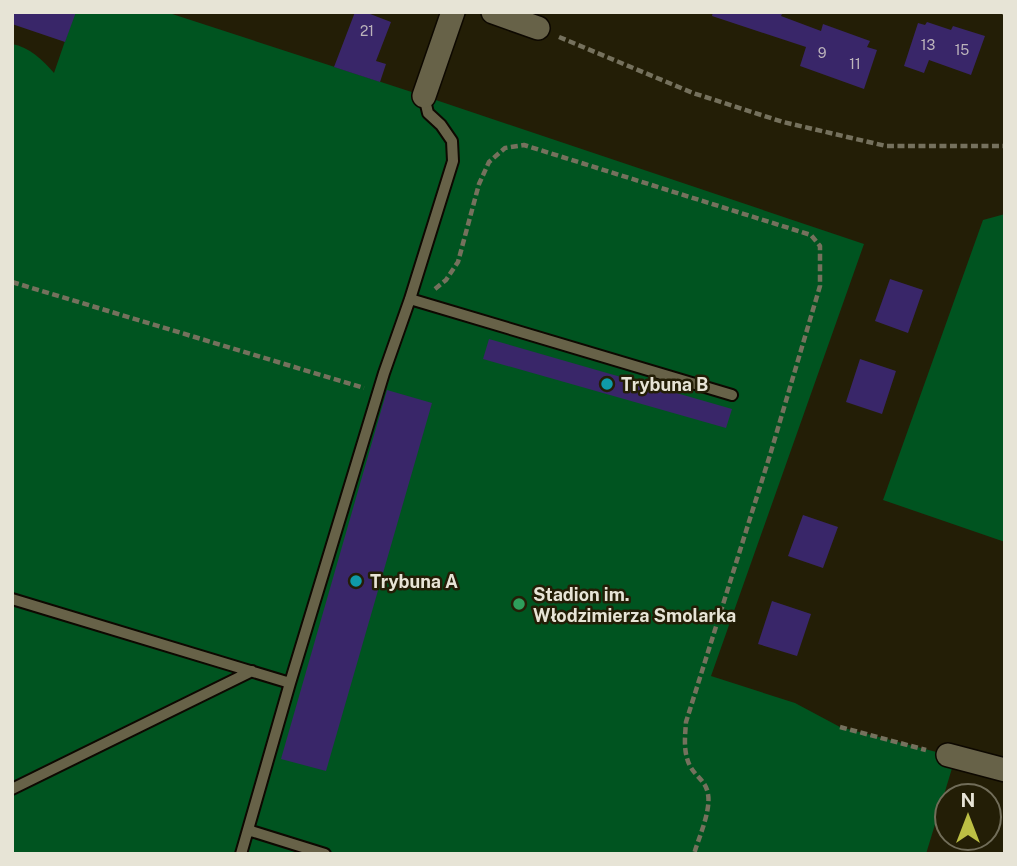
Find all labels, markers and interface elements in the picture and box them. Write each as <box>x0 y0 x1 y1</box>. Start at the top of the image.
house number: 21 <box>360 23 374 39</box>
house number: 13 <box>921 37 935 53</box>
house number: 15 <box>955 42 969 58</box>
house number: 9 <box>818 45 827 61</box>
house number: 11 <box>849 56 861 72</box>
place label: Trybuna B <box>621 374 708 395</box>
marker: Trybuna B <box>599 376 615 392</box>
place label: Trybuna A <box>370 571 458 592</box>
marker: Trybuna A <box>348 573 364 589</box>
place label: Stadion im. Włodzimierza Smolarka <box>533 584 736 626</box>
marker: Stadion im. Włodzimierza Smolarka <box>511 596 527 612</box>
north arrow <box>933 782 1003 852</box>
text: N <box>961 789 975 811</box>

